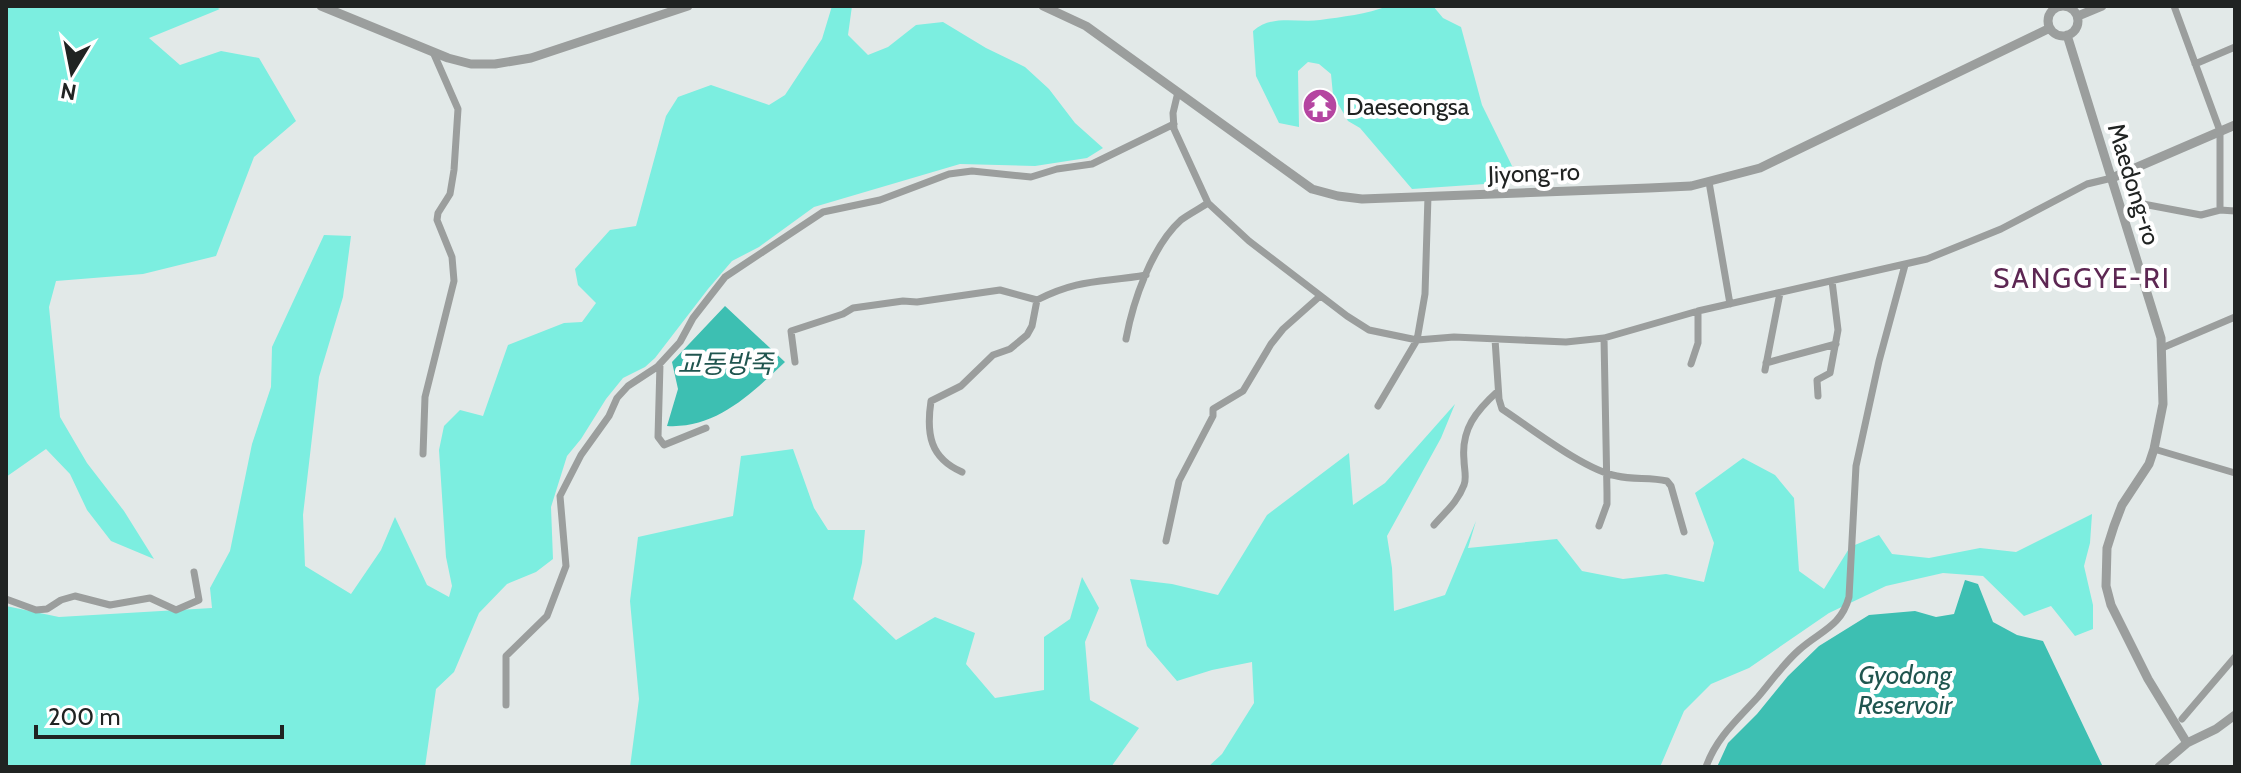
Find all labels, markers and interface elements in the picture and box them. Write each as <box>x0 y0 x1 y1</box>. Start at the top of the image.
north arrow <box>32 32 112 112</box>
text: N <box>59 77 79 106</box>
temple icon: Daeseongsa <box>1301 87 1339 125</box>
place label: Daeseongsa <box>1346 92 1470 121</box>
street label: Maedong-ro <box>2102 120 2166 248</box>
street label: Jiyong-ro <box>1486 157 1581 189</box>
district label: SANGGYE-RI <box>1993 261 2171 295</box>
water label: 교동방죽 <box>677 348 775 380</box>
water label: Gyodong Reservoir <box>1858 659 1953 721</box>
scale bar <box>36 689 282 739</box>
text: 200 m <box>48 702 121 731</box>

